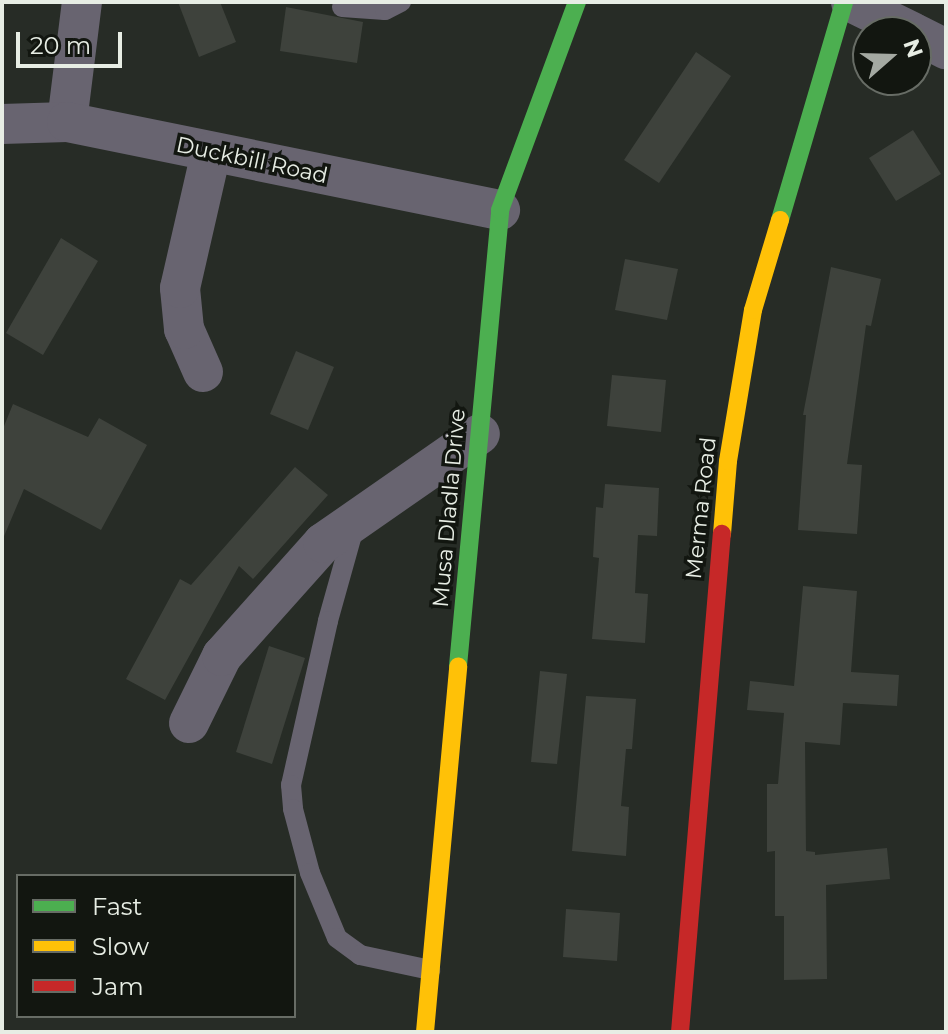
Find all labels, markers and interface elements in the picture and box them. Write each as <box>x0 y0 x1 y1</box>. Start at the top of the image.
scale bar <box>20 16 126 66</box>
north arrow <box>852 16 932 96</box>
text: 20 m <box>30 31 91 60</box>
text: N <box>897 35 929 61</box>
street label: Duckbill Road <box>174 131 330 189</box>
street label: Musa Dladla Drive <box>427 407 471 609</box>
street label: Merma Road <box>680 436 722 580</box>
legend <box>16 874 296 1018</box>
text: Fast <box>92 892 142 921</box>
text: Slow <box>92 932 149 961</box>
text: Jam <box>92 972 144 1001</box>

